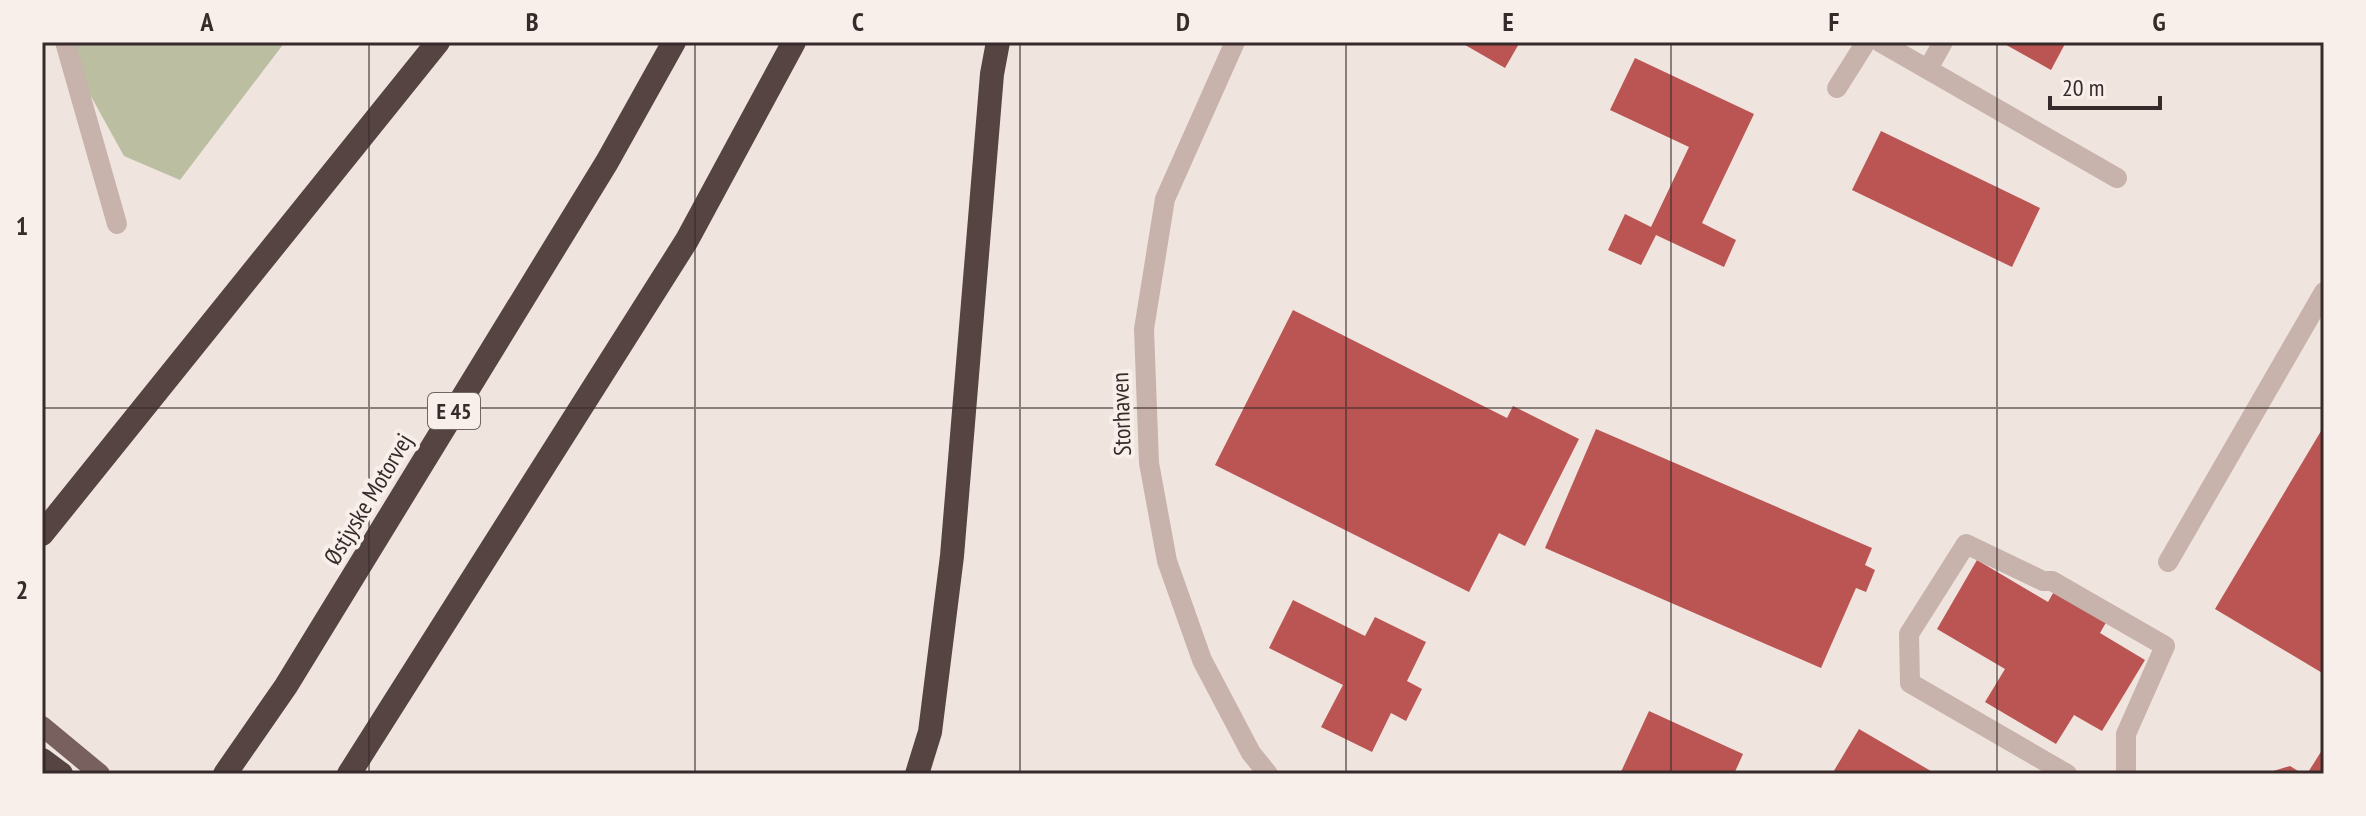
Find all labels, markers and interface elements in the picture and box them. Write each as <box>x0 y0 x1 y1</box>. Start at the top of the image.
text: A <box>199 5 214 38</box>
text: B <box>526 5 539 38</box>
text: C <box>852 5 864 38</box>
text: D <box>1176 5 1190 38</box>
text: E <box>1502 5 1514 38</box>
text: F <box>1829 5 1840 38</box>
text: G <box>2152 5 2166 38</box>
scale bar <box>2050 60 2160 110</box>
text: 20 m <box>2062 72 2104 103</box>
text: 1 <box>16 209 28 242</box>
street label: Storhaven <box>1104 372 1138 456</box>
road number: E 45 <box>428 393 480 429</box>
street label: Østjyske Motorvej <box>317 428 419 570</box>
text: 2 <box>16 573 28 606</box>

